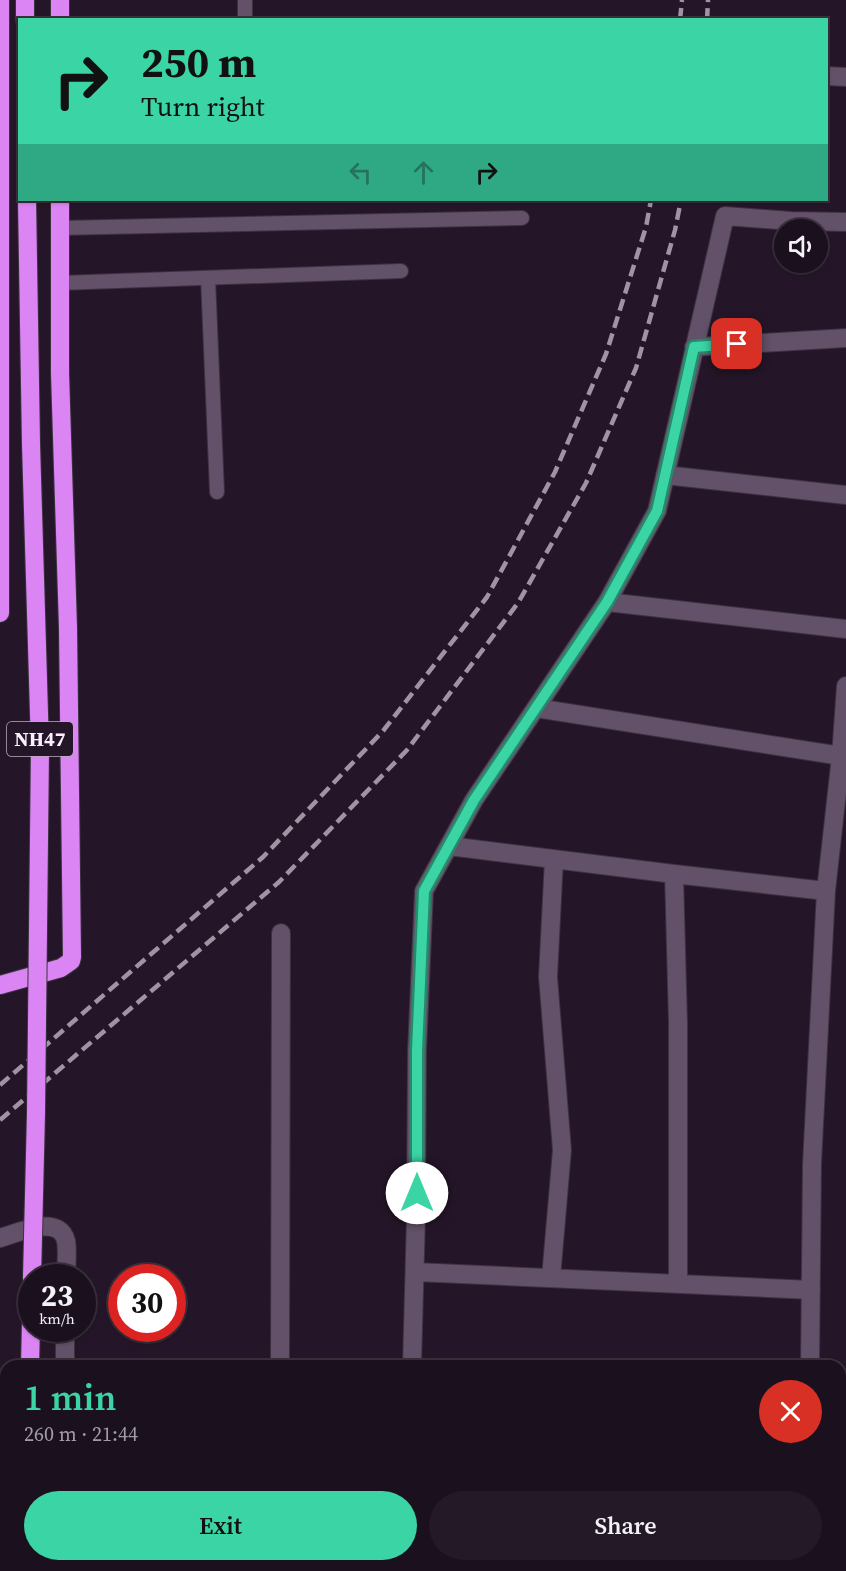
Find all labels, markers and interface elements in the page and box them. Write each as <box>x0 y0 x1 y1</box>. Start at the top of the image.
text: 250 m <box>141 33 256 91</box>
icon: right <box>42 42 120 120</box>
text: Turn right <box>141 88 265 125</box>
icon: left <box>344 156 377 189</box>
icon: ahead <box>407 156 440 189</box>
icon: right <box>470 156 503 189</box>
map controls <box>774 219 828 273</box>
button: sound <box>774 219 828 273</box>
pin <box>711 318 762 369</box>
icon: arrive <box>720 327 753 360</box>
road number: NH47 <box>7 722 73 756</box>
position arrow <box>385 1161 449 1225</box>
speed limit sign: 30 <box>108 1264 186 1342</box>
text: 23 <box>41 1275 73 1316</box>
text: km/h <box>39 1308 75 1329</box>
text: 1 min <box>24 1373 116 1422</box>
button: close <box>759 1380 822 1443</box>
text: 260 m · 21:44 <box>24 1420 138 1448</box>
button: Exit <box>24 1491 417 1560</box>
button: Share <box>429 1491 822 1560</box>

